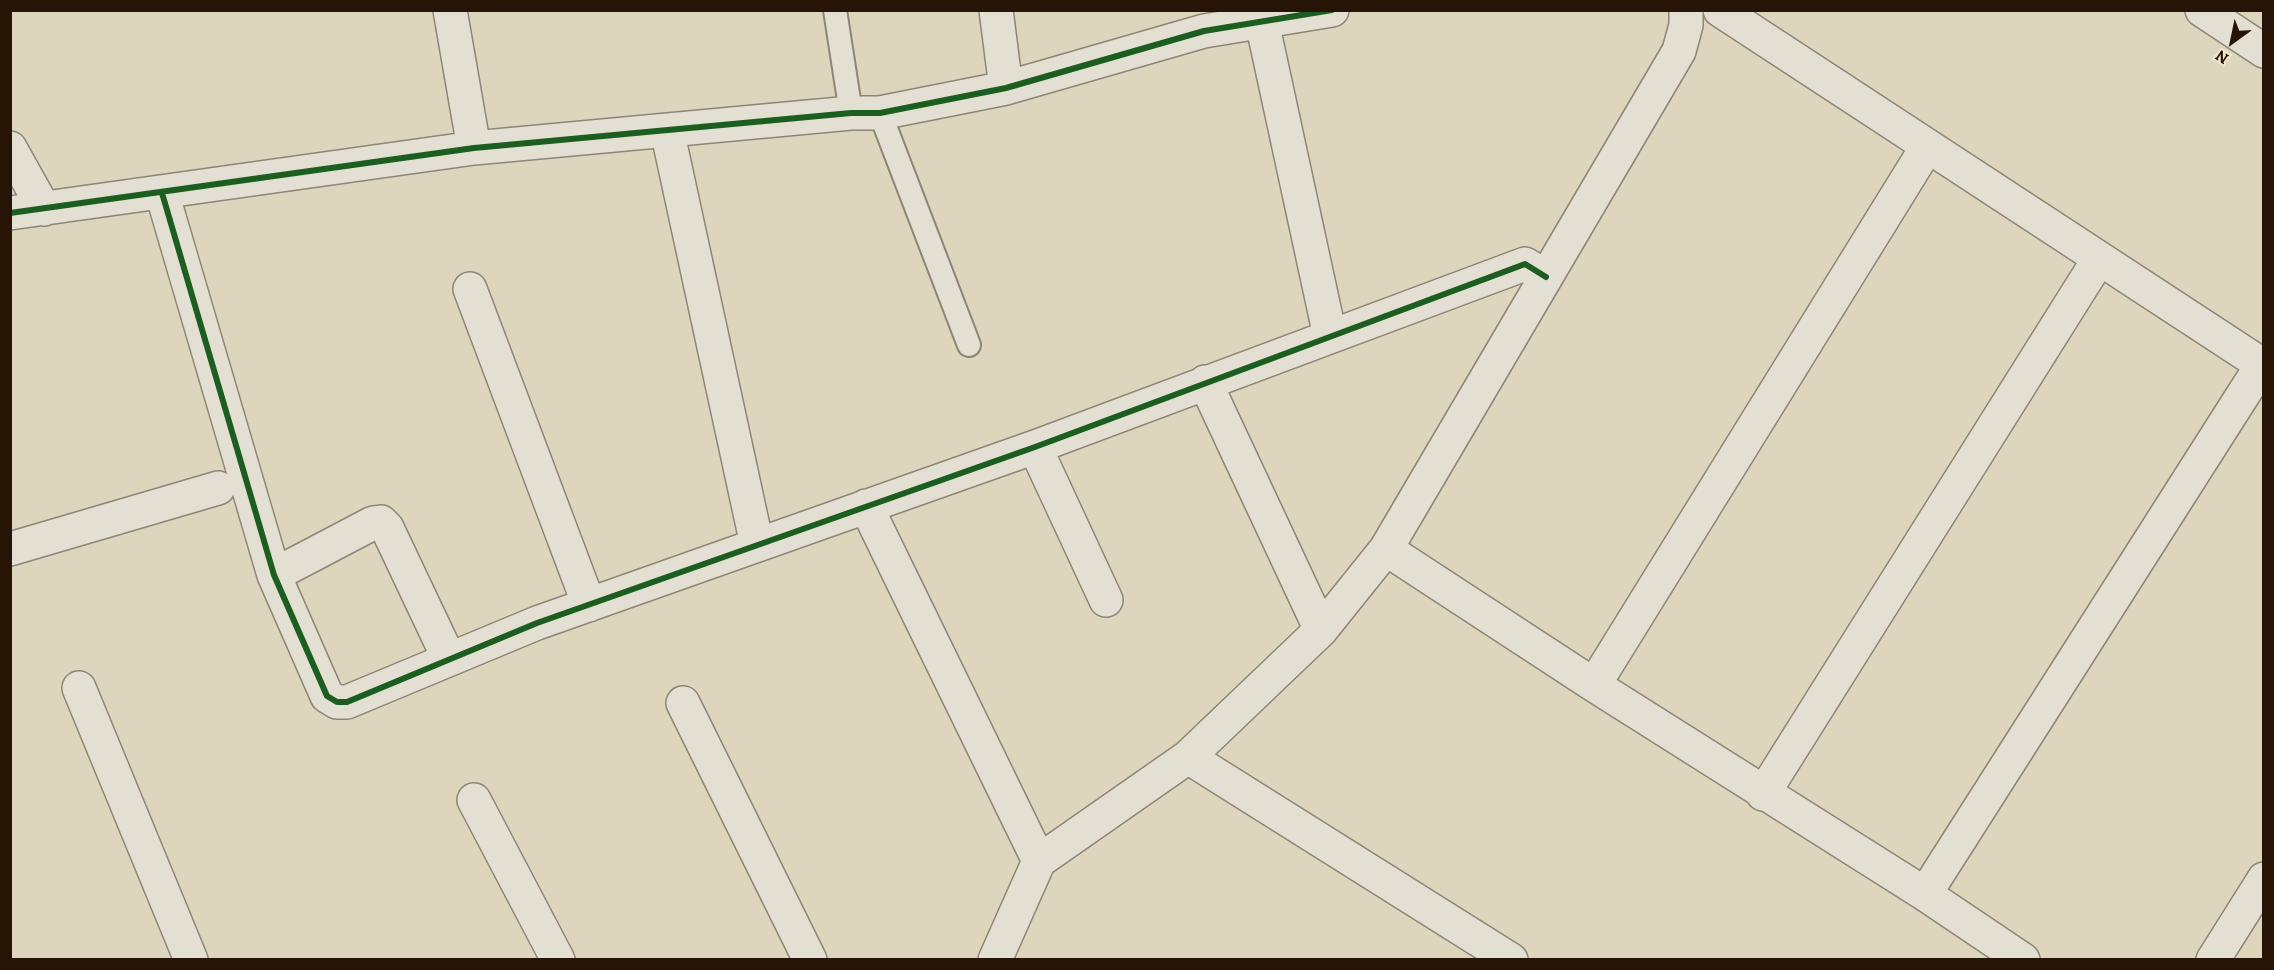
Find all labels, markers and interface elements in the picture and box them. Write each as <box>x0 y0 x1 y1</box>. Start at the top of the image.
north arrow <box>2202 12 2262 72</box>
text: N <box>2211 45 2233 69</box>

